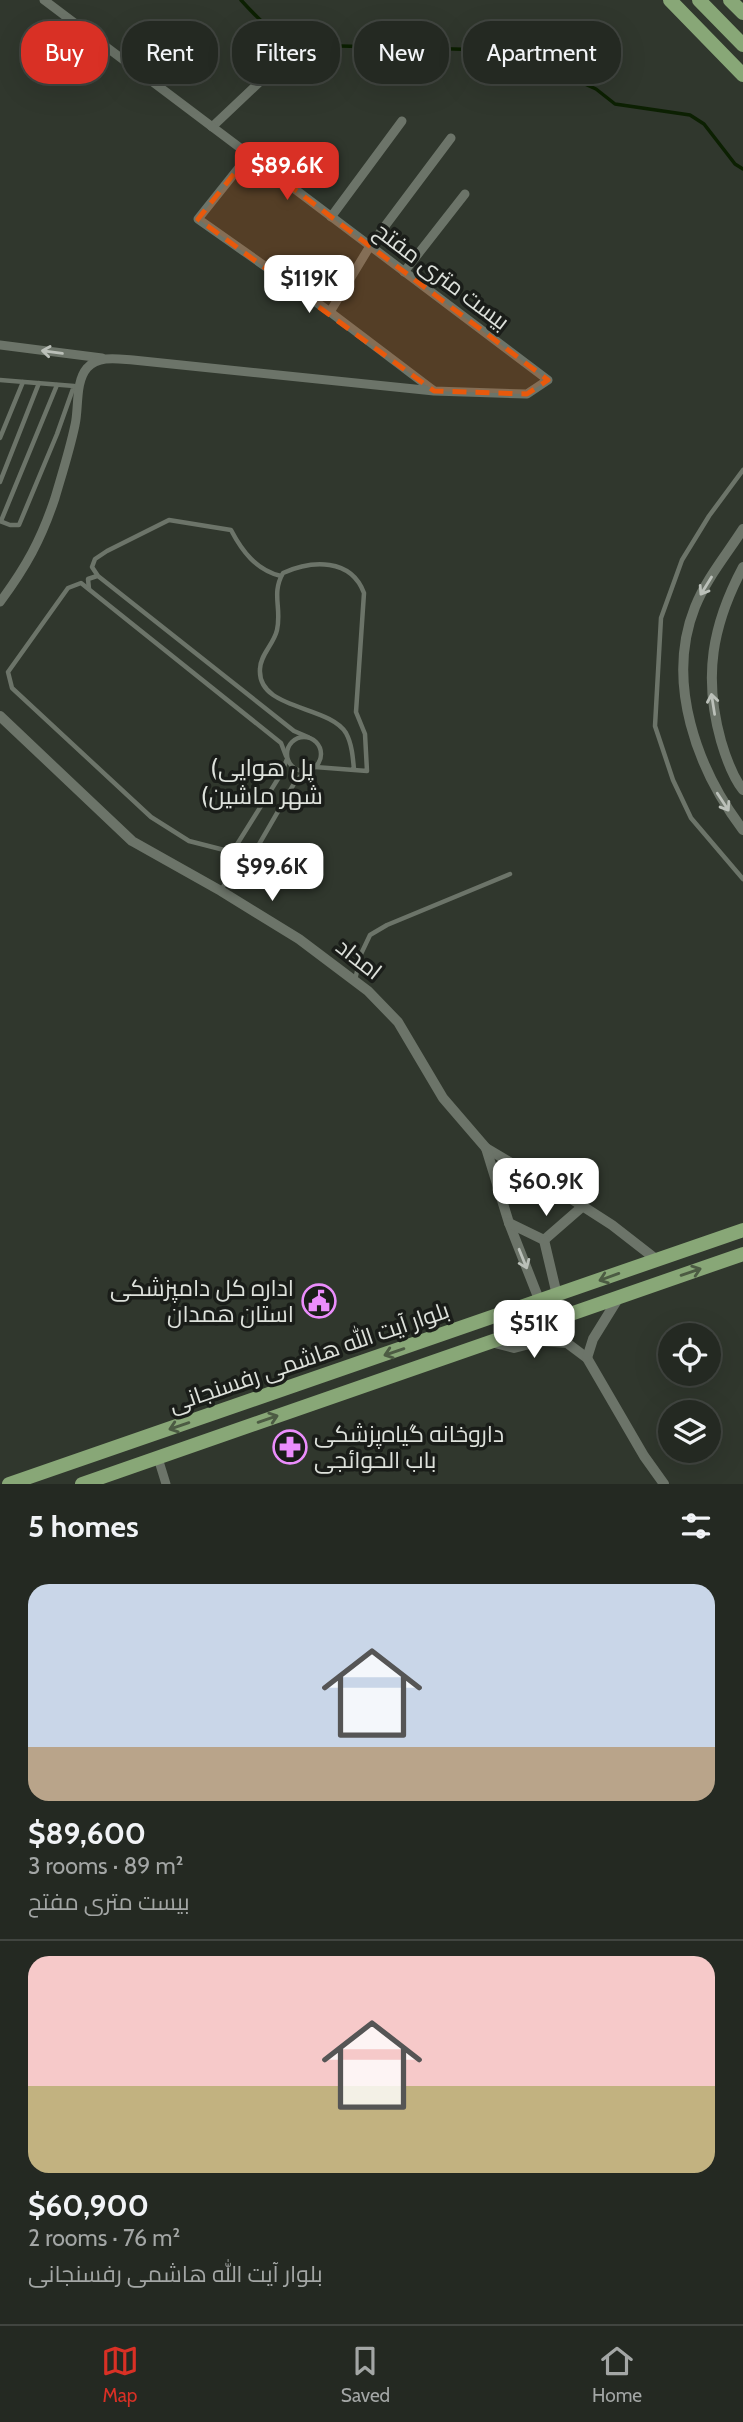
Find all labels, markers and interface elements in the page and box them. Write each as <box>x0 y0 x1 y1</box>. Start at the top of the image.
chip: Buy <box>21 21 108 84</box>
chip: Rent <box>122 21 218 84</box>
chip: Filters <box>232 21 340 84</box>
chip: New <box>354 21 449 84</box>
chip: Apartment <box>463 21 621 84</box>
pin: $89.6K <box>230 142 344 202</box>
text: $89.6K <box>251 151 323 179</box>
street label: بیست متری مفتح <box>368 216 515 337</box>
pin: $119K <box>260 256 358 315</box>
text: $119K <box>280 264 338 292</box>
one-way arrow <box>41 345 64 358</box>
one-way arrow <box>699 576 714 595</box>
one-way arrow <box>707 693 720 715</box>
district label: (پل هوایی (شهر ماشین <box>201 753 323 810</box>
one-way arrow <box>716 792 730 811</box>
pin: $99.6K <box>215 844 329 903</box>
text: $99.6K <box>236 852 308 880</box>
street label: امداد <box>330 932 388 986</box>
pin: $60.9K <box>489 1158 603 1218</box>
text: $60.9K <box>509 1167 583 1195</box>
one-way arrow <box>517 1248 530 1270</box>
one-way arrow <box>680 1265 702 1277</box>
one-way arrow <box>599 1271 621 1284</box>
place label: اداره کل دامپزشکی استان همدان <box>110 1274 294 1328</box>
public building icon: اداره کل دامپزشکی استان همدان <box>300 1282 338 1320</box>
street label: بلوار آیت الله هاشمی رفسنجانی <box>165 1295 453 1418</box>
pin: $51K <box>493 1300 575 1360</box>
text: $51K <box>510 1309 558 1337</box>
map controls <box>658 1323 721 1463</box>
button: locate <box>658 1323 721 1386</box>
one-way arrow <box>384 1347 406 1359</box>
button: layers <box>658 1400 721 1463</box>
one-way arrow <box>257 1412 279 1424</box>
place label: داروخانه گیاه‌پزشکی باب الحوائجی <box>314 1420 504 1474</box>
one-way arrow <box>169 1421 191 1433</box>
pharmacy icon: داروخانه گیاه‌پزشکی باب الحوائجی <box>271 1428 309 1466</box>
icon: filters <box>677 1507 715 1545</box>
text: 5 homes <box>28 1508 139 1545</box>
icon: home <box>309 1630 435 1756</box>
text: $89,600 <box>28 1815 146 1852</box>
text: 3 rooms · 89 m² <box>28 1852 183 1880</box>
text: بیست متری مفتح <box>28 1888 190 1916</box>
icon: home <box>309 2002 435 2128</box>
text: $60,900 <box>28 2187 149 2224</box>
text: 2 rooms · 76 m² <box>28 2224 180 2252</box>
text: بلوار آیت الله هاشمی رفسنجانی <box>28 2260 323 2288</box>
tab: Map <box>101 2342 139 2407</box>
tab: Saved <box>341 2342 390 2407</box>
tab: Home <box>592 2342 642 2407</box>

